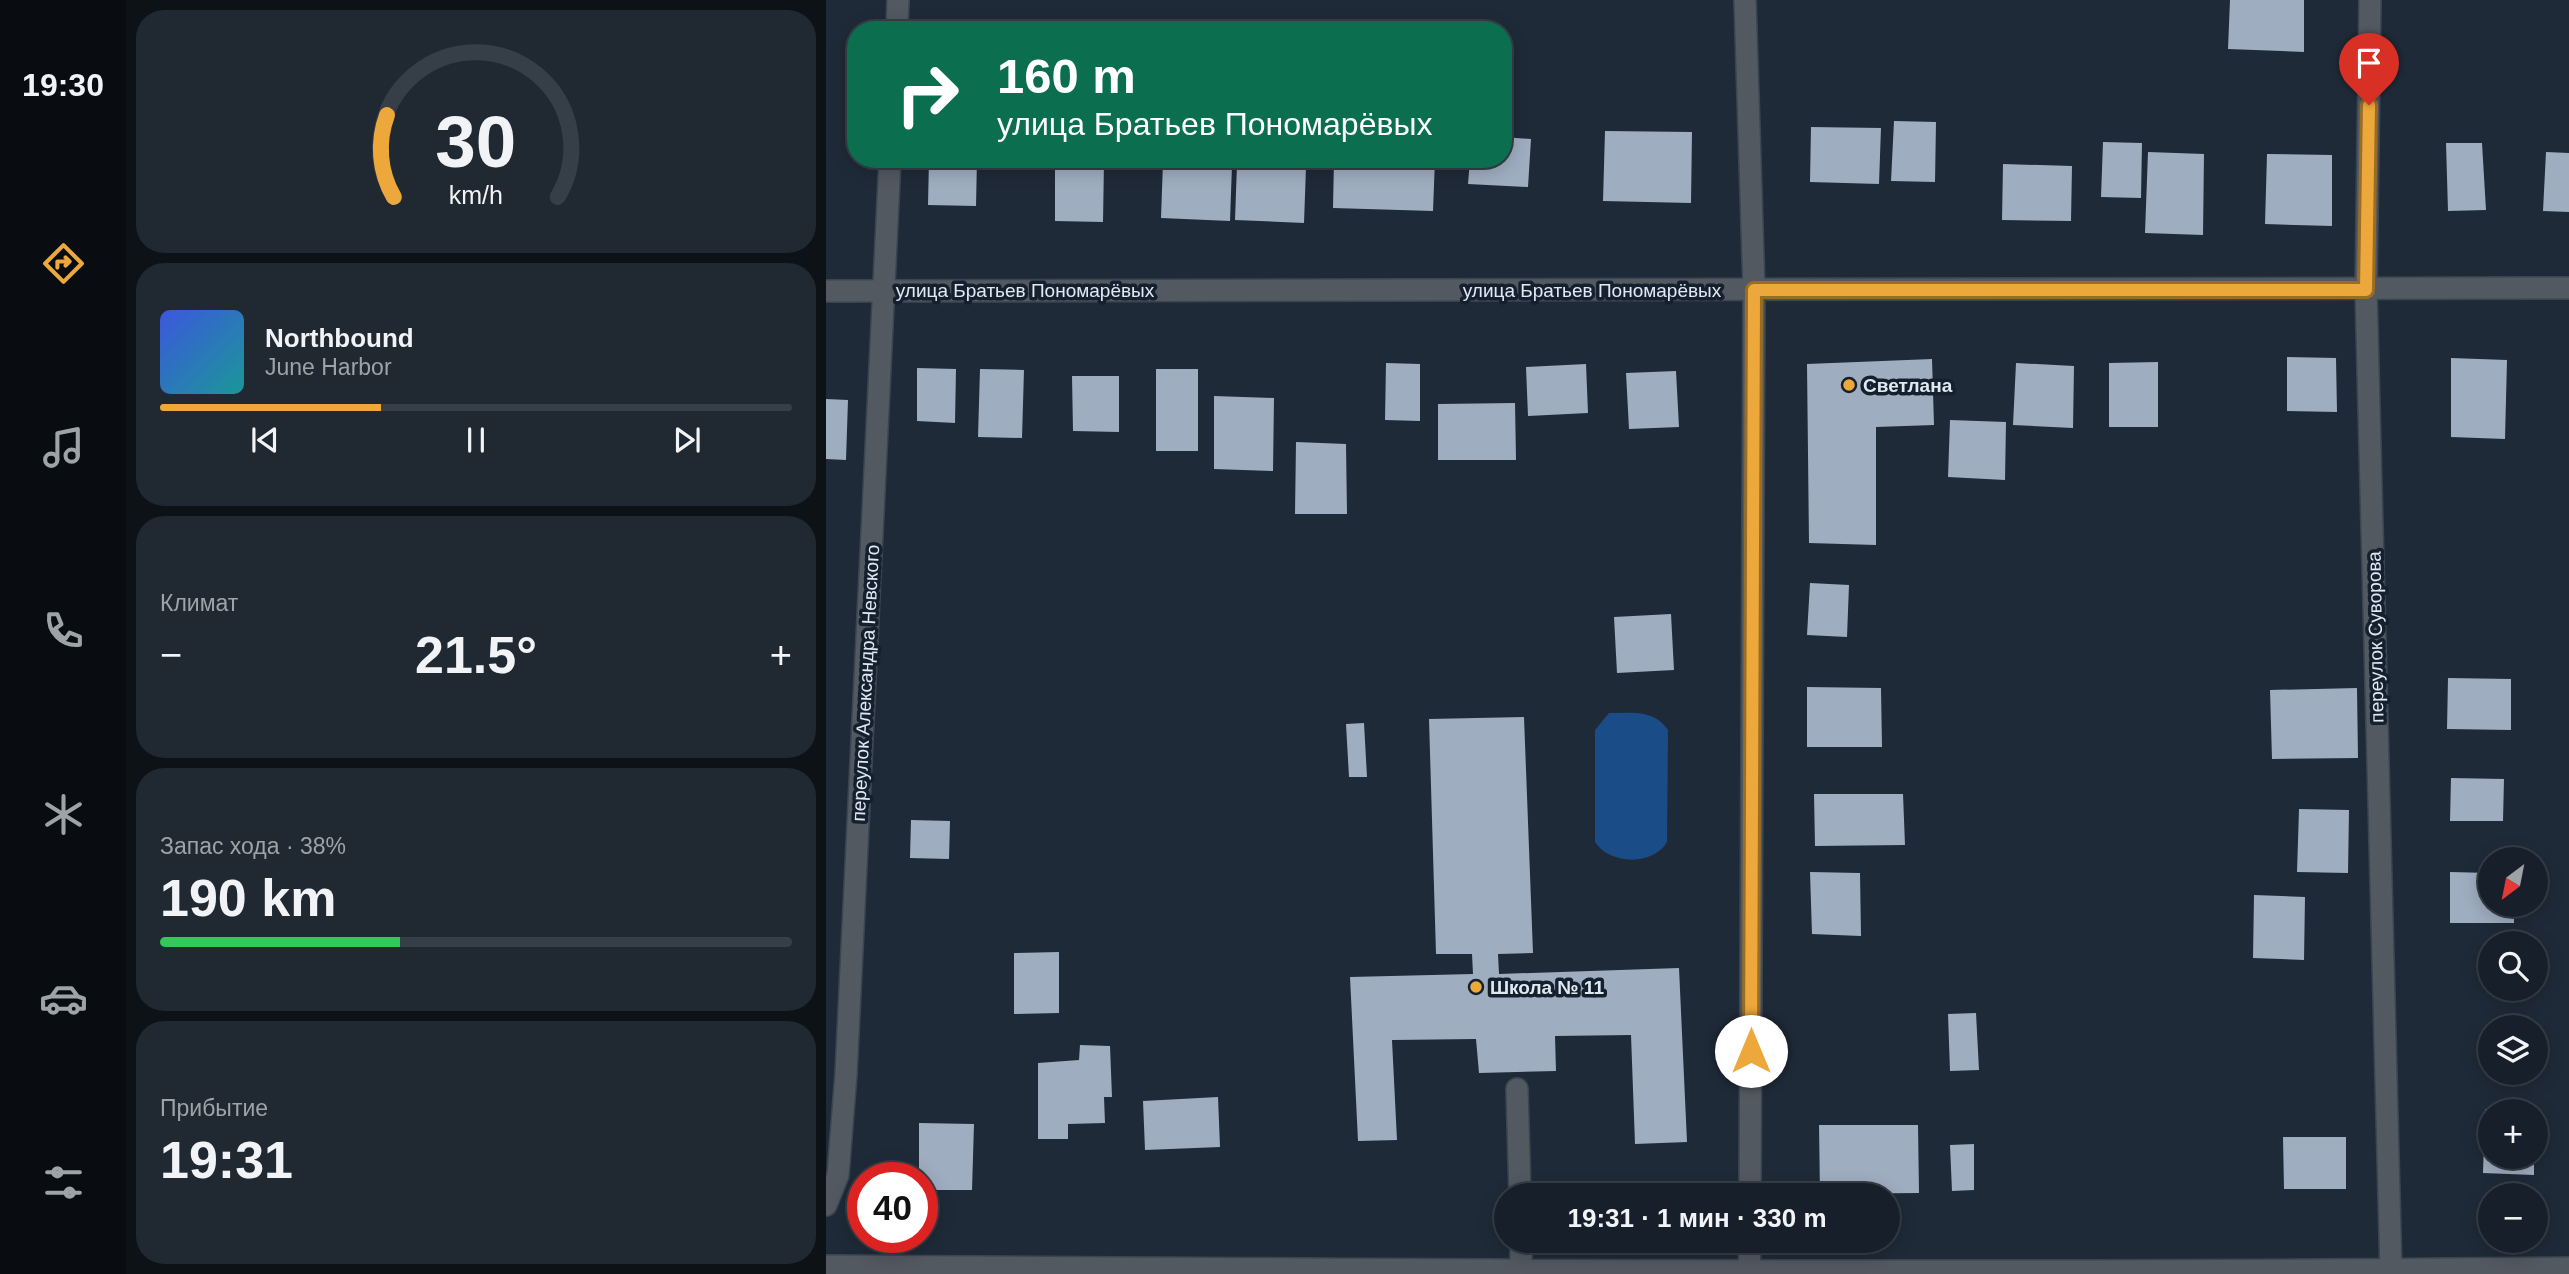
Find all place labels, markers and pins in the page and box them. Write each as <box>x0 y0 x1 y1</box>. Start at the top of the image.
pin <box>2339 33 2399 105</box>
place label: Светлана <box>1863 375 1953 396</box>
marker: Светлана <box>1841 377 1857 393</box>
place label: Школа № 11 <box>1490 977 1604 998</box>
marker: Школа № 11 <box>1468 979 1484 995</box>

